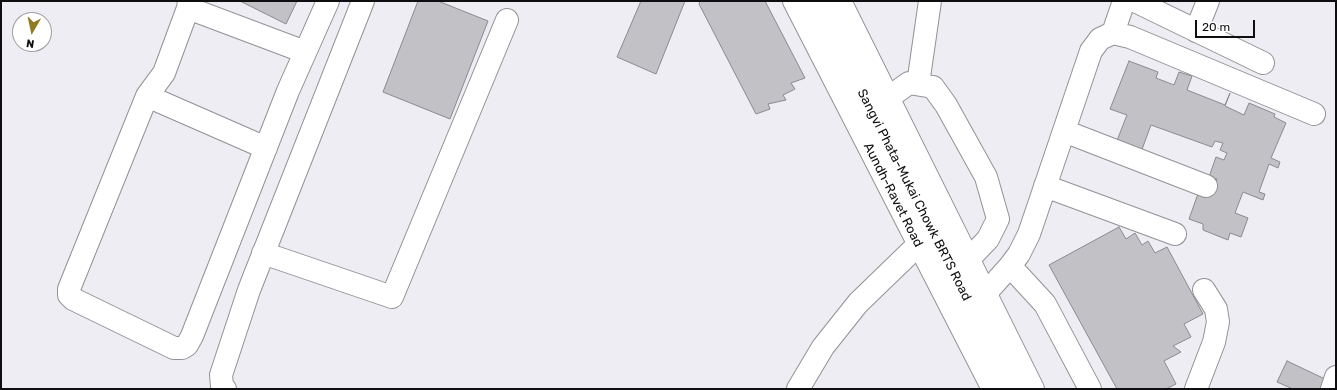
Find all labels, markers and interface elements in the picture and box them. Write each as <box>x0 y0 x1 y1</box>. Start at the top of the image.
north arrow <box>12 12 52 52</box>
scale bar <box>1197 12 1257 38</box>
text: 20 m <box>1202 20 1230 34</box>
text: N <box>25 36 35 50</box>
street label: Sangvi Phata-Mukai Chowk BRTS Road <box>854 87 974 303</box>
street label: Aundh-Ravet Road <box>860 140 926 250</box>

